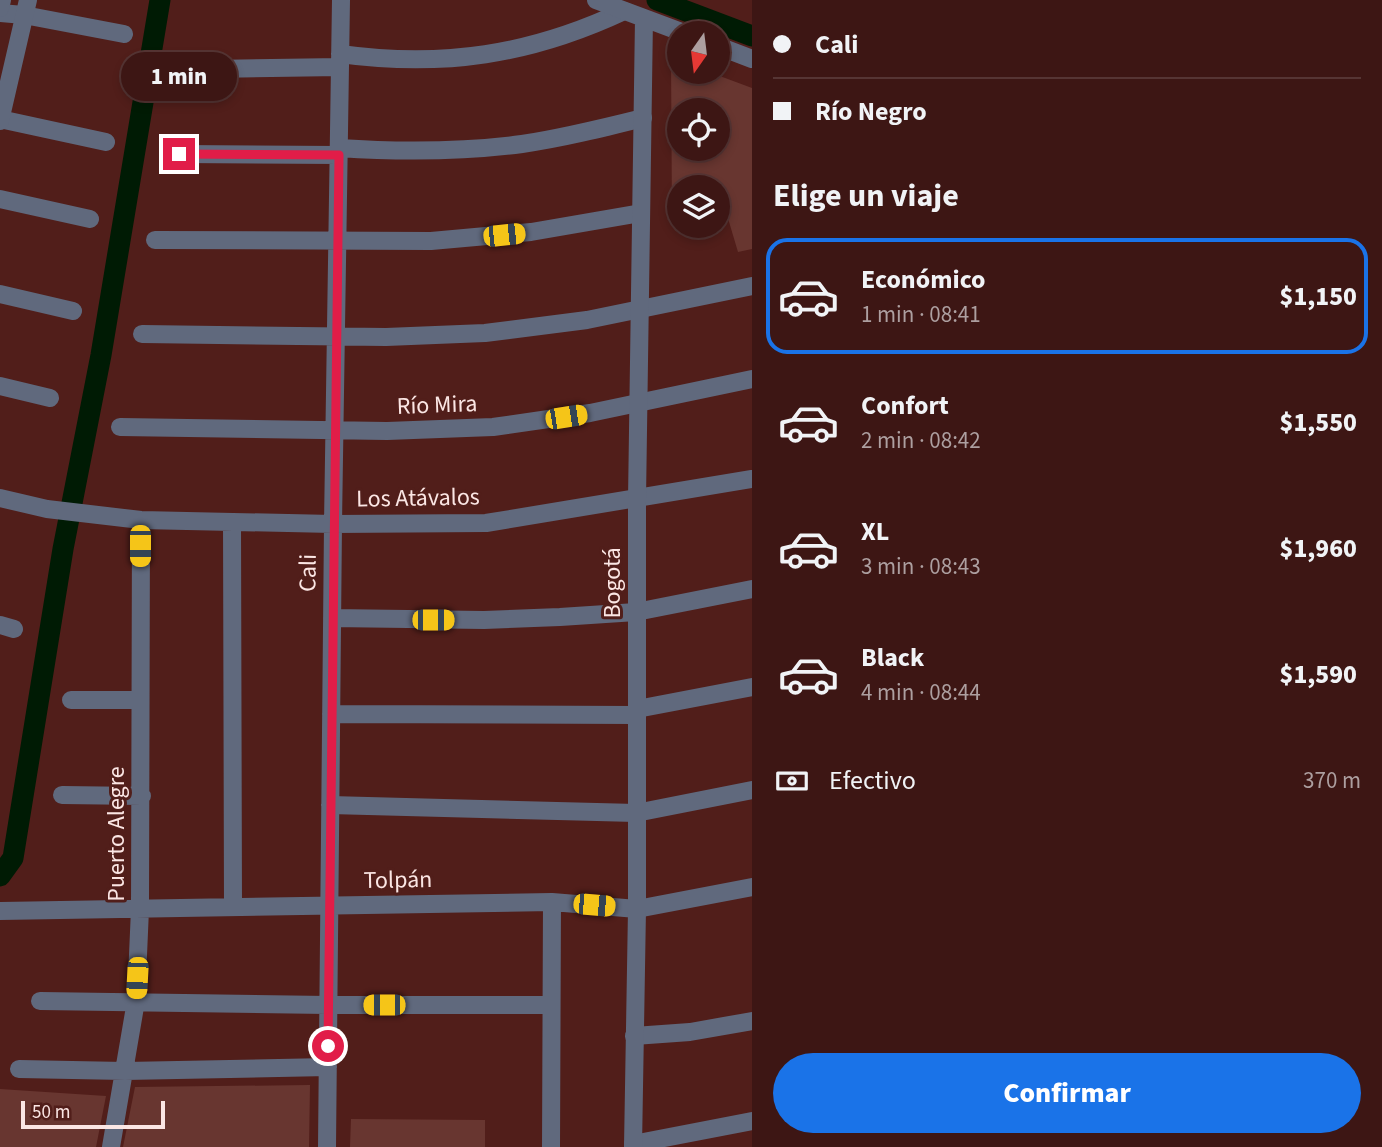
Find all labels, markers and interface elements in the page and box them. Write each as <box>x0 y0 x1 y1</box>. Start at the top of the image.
north arrow <box>667 21 730 84</box>
map controls <box>667 21 730 238</box>
text: Cali <box>815 26 858 63</box>
callout: 1 min <box>121 52 237 102</box>
text: 1 min <box>151 60 207 93</box>
text: Río Negro <box>815 93 927 130</box>
button: locate <box>667 98 730 161</box>
route end <box>163 138 195 170</box>
text: Elige un viaje <box>773 173 959 219</box>
button: layers <box>667 175 730 238</box>
car <box>483 222 526 248</box>
text: Económico <box>861 261 986 298</box>
icon: car <box>777 265 840 328</box>
text: $1,150 <box>1280 278 1357 315</box>
text: 1 min · 08:41 <box>861 298 981 331</box>
street label: Río Mira <box>396 386 478 424</box>
text: Confort <box>861 387 949 424</box>
icon: car <box>777 391 840 454</box>
car <box>544 403 589 431</box>
text: $1,550 <box>1280 404 1357 441</box>
text: 2 min · 08:42 <box>861 424 981 457</box>
street label: Los Atávalos <box>356 479 480 517</box>
text: XL <box>861 513 889 550</box>
icon: car <box>777 517 840 580</box>
car <box>130 525 151 567</box>
text: $1,960 <box>1280 530 1357 567</box>
street label: Bogotá <box>595 547 630 619</box>
text: 3 min · 08:43 <box>861 550 981 583</box>
street label: Cali <box>290 554 326 592</box>
car <box>413 610 455 631</box>
text: Black <box>861 639 924 676</box>
icon: car <box>777 643 840 706</box>
text: $1,590 <box>1280 656 1357 693</box>
text: 4 min · 08:44 <box>861 676 981 709</box>
icon: cash <box>773 762 811 800</box>
text: Efectivo <box>829 762 916 799</box>
text: 370 m <box>1303 764 1361 797</box>
street label: Puerto Alegre <box>99 766 134 902</box>
street label: Tolpán <box>363 862 433 898</box>
car <box>573 893 616 917</box>
car <box>126 956 149 1000</box>
car <box>364 995 406 1016</box>
route start <box>312 1030 344 1062</box>
button: Confirmar <box>773 1053 1361 1133</box>
scale bar <box>21 1098 164 1130</box>
text: 50 m <box>32 1099 70 1126</box>

